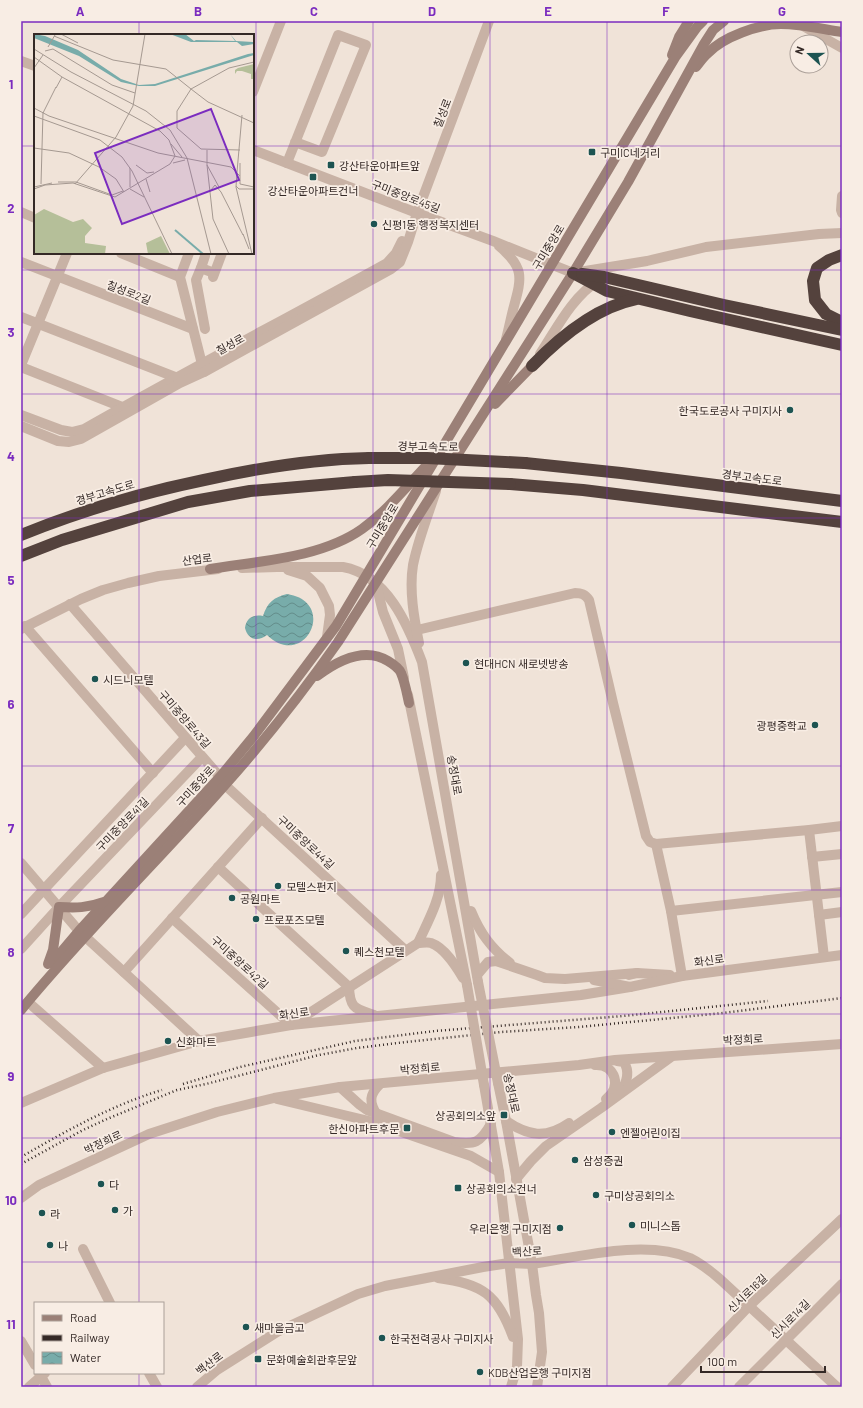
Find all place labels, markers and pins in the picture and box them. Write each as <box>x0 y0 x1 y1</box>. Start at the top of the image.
place label: 구미IC네거리 <box>600 146 660 159</box>
marker: 구미IC네거리 <box>587 147 597 157</box>
place label: 강산타운아파트앞 <box>339 159 420 172</box>
marker: 강산타운아파트앞 <box>326 160 336 170</box>
marker: 강산타운아파트건너 <box>308 172 318 182</box>
place label: 강산타운아파트건너 <box>267 184 359 197</box>
place label: 신평1동 행정복지센터 <box>382 218 479 231</box>
marker: 신평1동 행정복지센터 <box>369 219 379 229</box>
place label: 한국도로공사 구미지사 <box>679 404 782 417</box>
marker: 한국도로공사 구미지사 <box>785 405 795 415</box>
place label: 현대HCN 새로넷방송 <box>474 657 568 670</box>
marker: 현대HCN 새로넷방송 <box>461 658 471 668</box>
place label: 시드니모텔 <box>103 673 154 686</box>
marker: 시드니모텔 <box>90 674 100 684</box>
place label: 광평중학교 <box>756 719 807 732</box>
marker: 광평중학교 <box>810 720 820 730</box>
place label: 모텔스펀지 <box>286 880 337 893</box>
marker: 모텔스펀지 <box>273 881 283 891</box>
place label: 공원마트 <box>240 892 280 905</box>
marker: 공원마트 <box>227 893 237 903</box>
place label: 프로포즈모텔 <box>264 913 325 926</box>
marker: 프로포즈모텔 <box>251 914 261 924</box>
place label: 퀘스천모텔 <box>354 945 405 958</box>
marker: 퀘스천모텔 <box>341 946 351 956</box>
place label: 신화마트 <box>176 1035 216 1048</box>
marker: 신화마트 <box>163 1036 173 1046</box>
place label: 상공회의소앞 <box>435 1109 496 1122</box>
marker: 상공회의소앞 <box>499 1110 509 1120</box>
place label: 한신아파트후문 <box>328 1122 399 1135</box>
marker: 한신아파트후문 <box>402 1123 412 1133</box>
place label: 엔젤어린이집 <box>620 1126 681 1139</box>
marker: 엔젤어린이집 <box>607 1127 617 1137</box>
place label: 삼성증권 <box>583 1154 623 1167</box>
marker: 삼성증권 <box>570 1155 580 1165</box>
place label: 다 <box>109 1178 119 1191</box>
marker: 다 <box>96 1179 106 1189</box>
place label: 상공회의소건너 <box>466 1182 537 1195</box>
marker: 상공회의소건너 <box>453 1183 463 1193</box>
place label: 구미상공회의소 <box>604 1189 675 1202</box>
marker: 구미상공회의소 <box>591 1190 601 1200</box>
place label: 가 <box>123 1204 133 1217</box>
marker: 가 <box>110 1205 120 1215</box>
place label: 라 <box>50 1207 60 1220</box>
marker: 라 <box>37 1208 47 1218</box>
place label: 미니스톱 <box>640 1219 680 1232</box>
marker: 미니스톱 <box>627 1220 637 1230</box>
place label: 우리은행 구미지점 <box>469 1222 552 1235</box>
marker: 우리은행 구미지점 <box>555 1223 565 1233</box>
place label: 나 <box>58 1239 68 1252</box>
marker: 나 <box>45 1240 55 1250</box>
place label: 새마을금고 <box>254 1321 305 1334</box>
marker: 새마을금고 <box>241 1322 251 1332</box>
place label: 한국전력공사 구미지사 <box>390 1332 493 1345</box>
marker: 한국전력공사 구미지사 <box>377 1333 387 1343</box>
place label: 문화예술회관후문앞 <box>266 1353 357 1366</box>
marker: 문화예술회관후문앞 <box>253 1354 263 1364</box>
place label: KDB산업은행 구미지점 <box>488 1366 592 1379</box>
marker: KDB산업은행 구미지점 <box>475 1367 485 1377</box>

